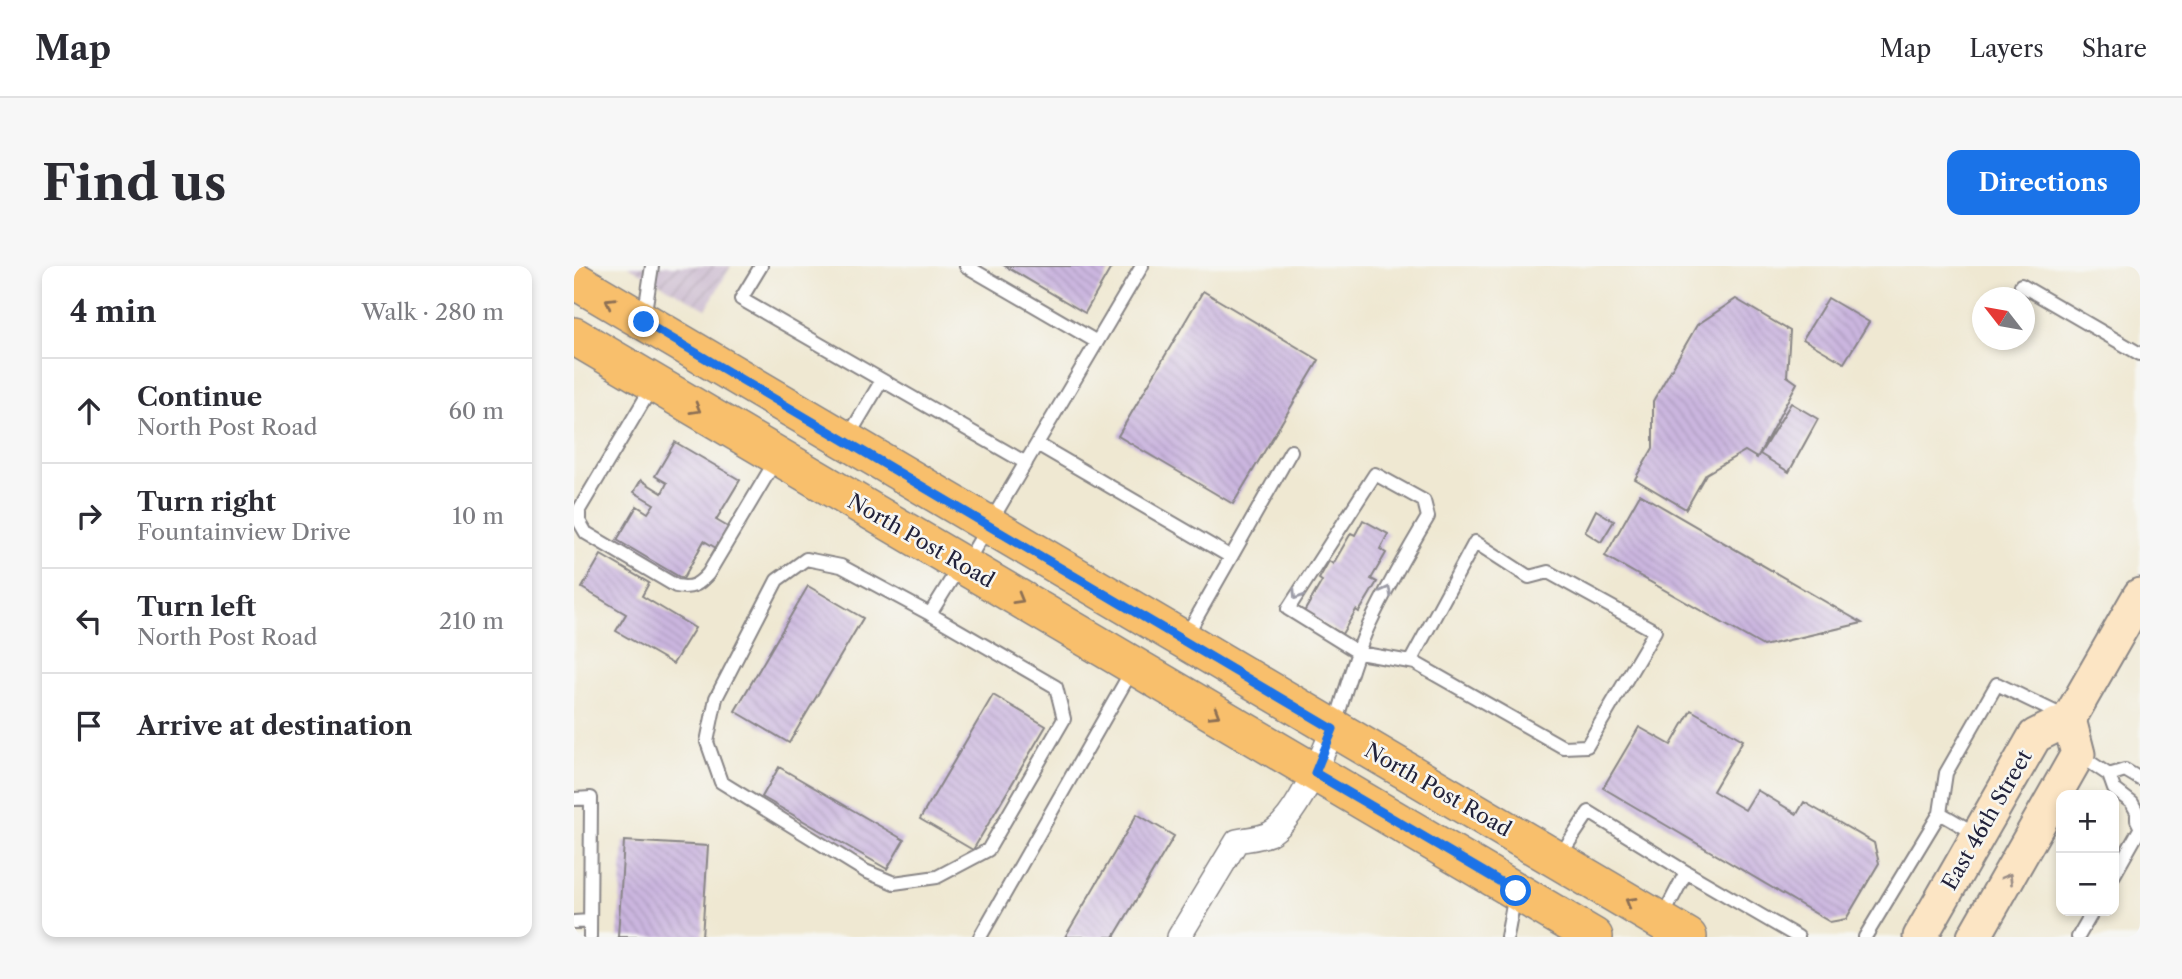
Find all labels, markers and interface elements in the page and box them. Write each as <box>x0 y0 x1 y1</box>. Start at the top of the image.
text: Map <box>35 28 111 69</box>
text: Map <box>1880 34 1931 63</box>
text: Layers <box>1969 34 2044 63</box>
text: Share <box>2082 34 2147 63</box>
button: Directions <box>1947 150 2140 215</box>
text: Find us <box>42 152 226 213</box>
north arrow <box>1972 287 2035 350</box>
text: 4 min <box>70 293 156 330</box>
one-way arrow <box>605 297 618 310</box>
text: Walk · 280 m <box>361 298 504 326</box>
route end <box>628 306 659 337</box>
text: Continue <box>137 381 262 413</box>
icon: ahead <box>70 392 108 430</box>
text: 60 m <box>448 397 504 425</box>
one-way arrow <box>688 400 701 413</box>
text: North Post Road <box>137 413 318 441</box>
text: Turn right <box>137 486 276 518</box>
street label: North Post Road <box>844 489 999 593</box>
icon: right <box>70 497 108 535</box>
text: 10 m <box>452 502 504 530</box>
text: Fountainview Drive <box>137 518 351 546</box>
one-way arrow <box>1379 586 1393 598</box>
one-way arrow <box>1293 587 1305 600</box>
one-way arrow <box>1011 590 1024 603</box>
text: Turn left <box>137 591 256 623</box>
icon: left <box>70 602 108 640</box>
text: 210 m <box>439 607 504 635</box>
text: North Post Road <box>137 623 318 651</box>
one-way arrow <box>1207 706 1220 719</box>
icon: arrive <box>70 707 108 745</box>
text: Arrive at destination <box>137 710 412 742</box>
street label: North Post Road <box>1361 738 1516 842</box>
street label: East 46th Street <box>1936 745 2037 894</box>
map controls <box>2056 790 2119 916</box>
button: + <box>2056 790 2119 853</box>
button: − <box>2056 853 2119 916</box>
one-way arrow <box>2000 873 2013 885</box>
route start <box>1500 875 1531 906</box>
one-way arrow <box>1624 897 1637 910</box>

